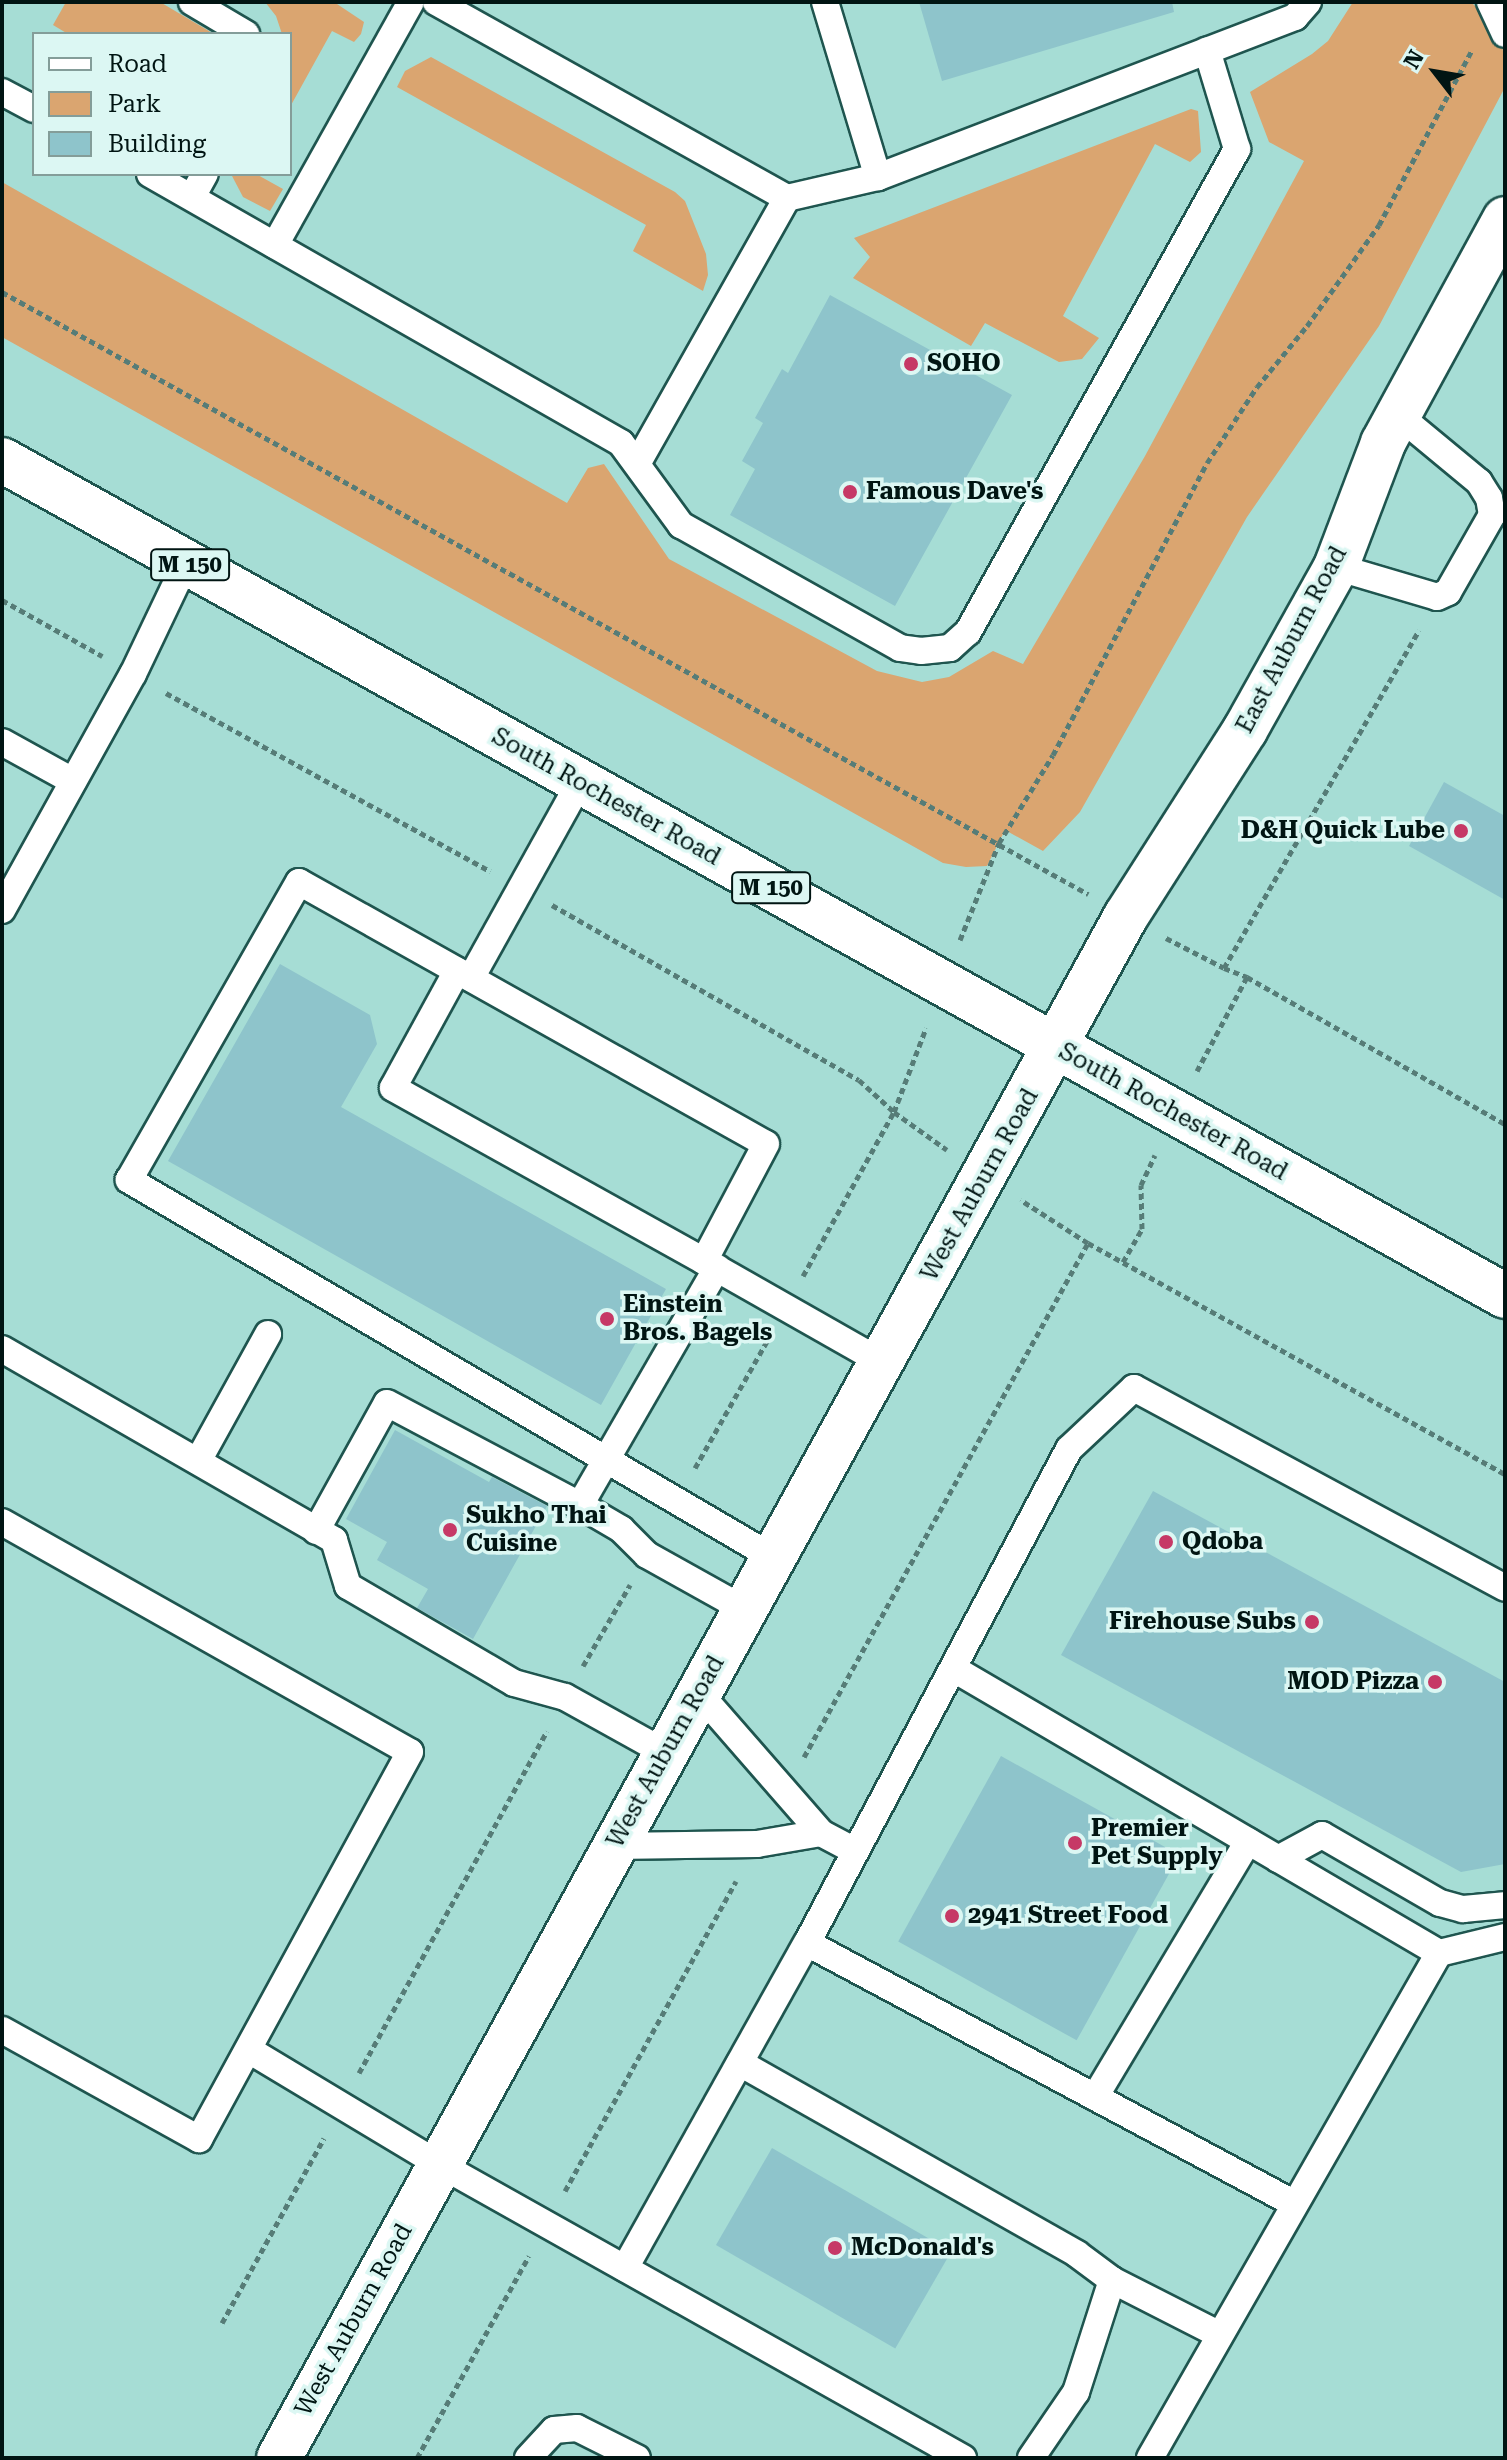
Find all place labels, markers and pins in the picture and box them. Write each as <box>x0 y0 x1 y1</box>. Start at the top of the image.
place label: SOHO <box>927 350 1001 378</box>
marker: SOHO <box>902 355 920 373</box>
place label: Famous Dave's <box>866 478 1043 506</box>
marker: Famous Dave's <box>841 483 859 501</box>
place label: D&H Quick Lube <box>1241 817 1445 845</box>
marker: D&H Quick Lube <box>1452 822 1470 840</box>
place label: Einstein Bros. Bagels <box>623 1291 772 1347</box>
marker: Einstein Bros. Bagels <box>598 1310 616 1328</box>
place label: Sukho Thai Cuisine <box>466 1502 607 1558</box>
marker: Sukho Thai Cuisine <box>441 1521 459 1539</box>
place label: Qdoba <box>1182 1528 1263 1556</box>
marker: Qdoba <box>1157 1533 1175 1551</box>
place label: Firehouse Subs <box>1109 1608 1296 1636</box>
marker: Firehouse Subs <box>1303 1613 1321 1631</box>
place label: MOD Pizza <box>1287 1668 1419 1696</box>
marker: MOD Pizza <box>1426 1673 1444 1691</box>
place label: Premier Pet Supply <box>1091 1815 1223 1871</box>
marker: Premier Pet Supply <box>1066 1834 1084 1852</box>
place label: 2941 Street Food <box>968 1902 1168 1930</box>
marker: 2941 Street Food <box>943 1907 961 1925</box>
place label: McDonald's <box>851 2234 994 2262</box>
marker: McDonald's <box>826 2239 844 2257</box>

